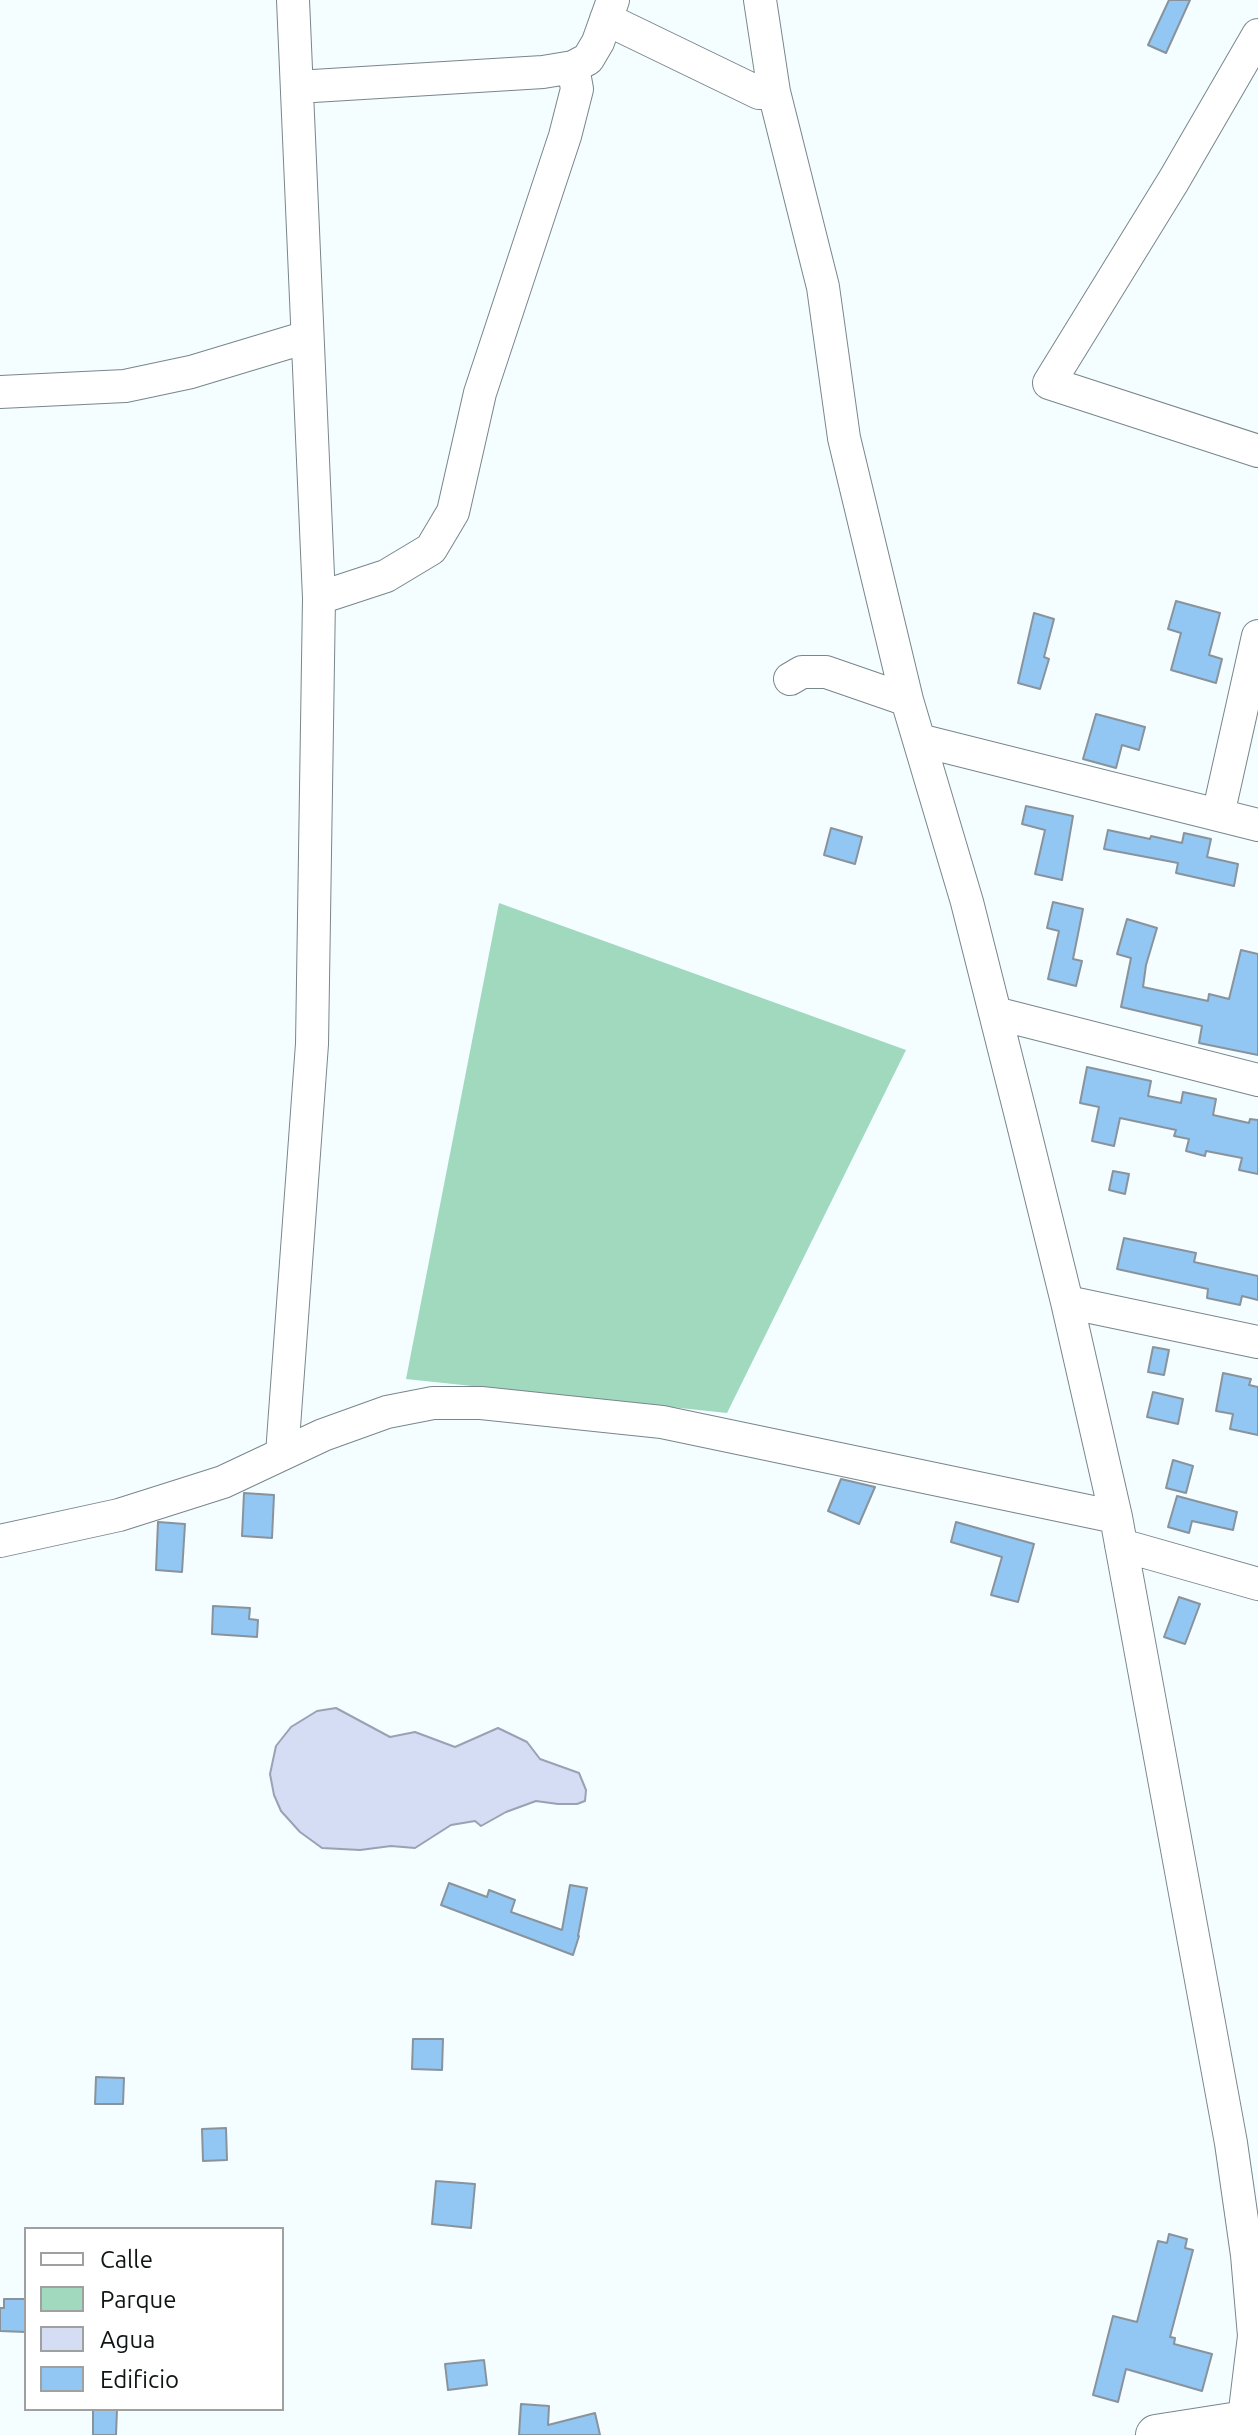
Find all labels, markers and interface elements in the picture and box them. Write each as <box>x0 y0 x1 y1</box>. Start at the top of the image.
legend <box>24 2227 284 2411</box>
text: Calle <box>100 2246 153 2273</box>
text: Parque <box>100 2286 177 2313</box>
text: Agua <box>100 2326 155 2353</box>
text: Edificio <box>100 2366 179 2393</box>

